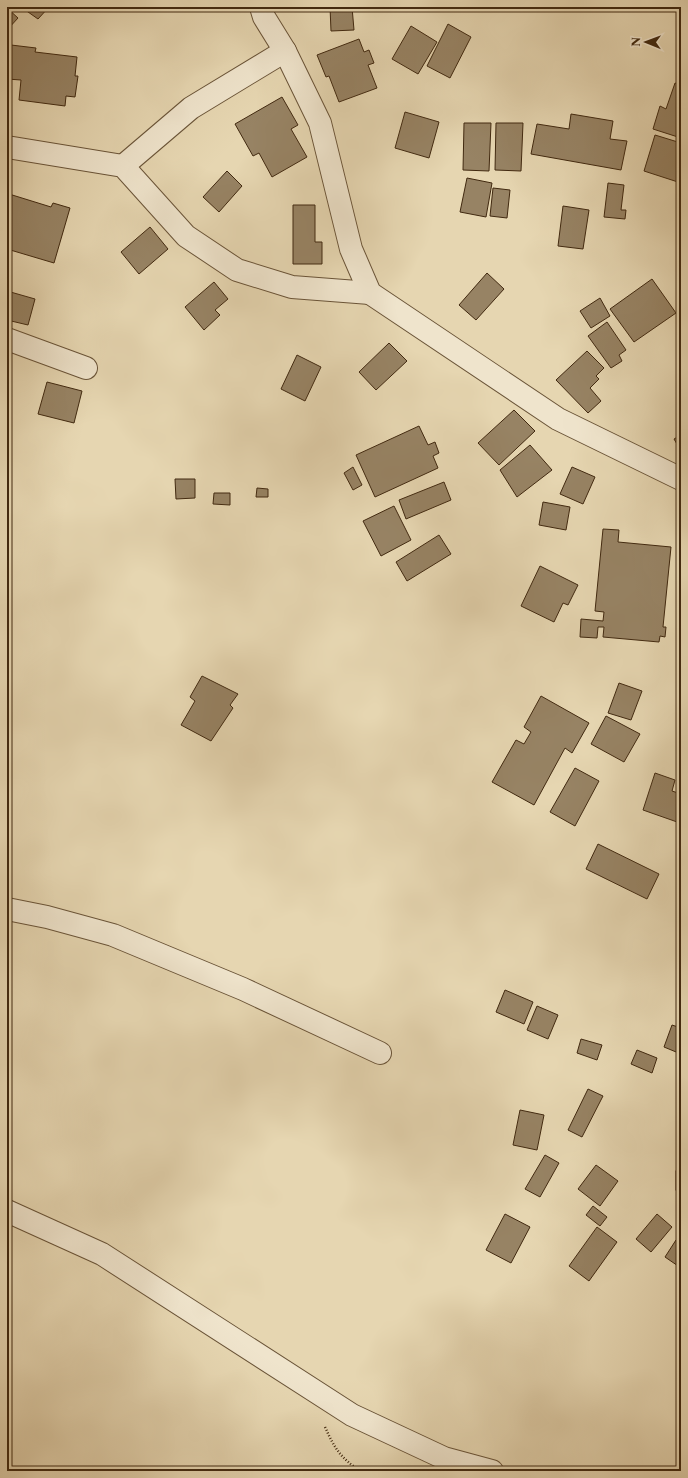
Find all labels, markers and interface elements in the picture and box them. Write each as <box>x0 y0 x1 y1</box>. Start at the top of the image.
north arrow <box>626 22 666 62</box>
text: N <box>629 36 643 47</box>

